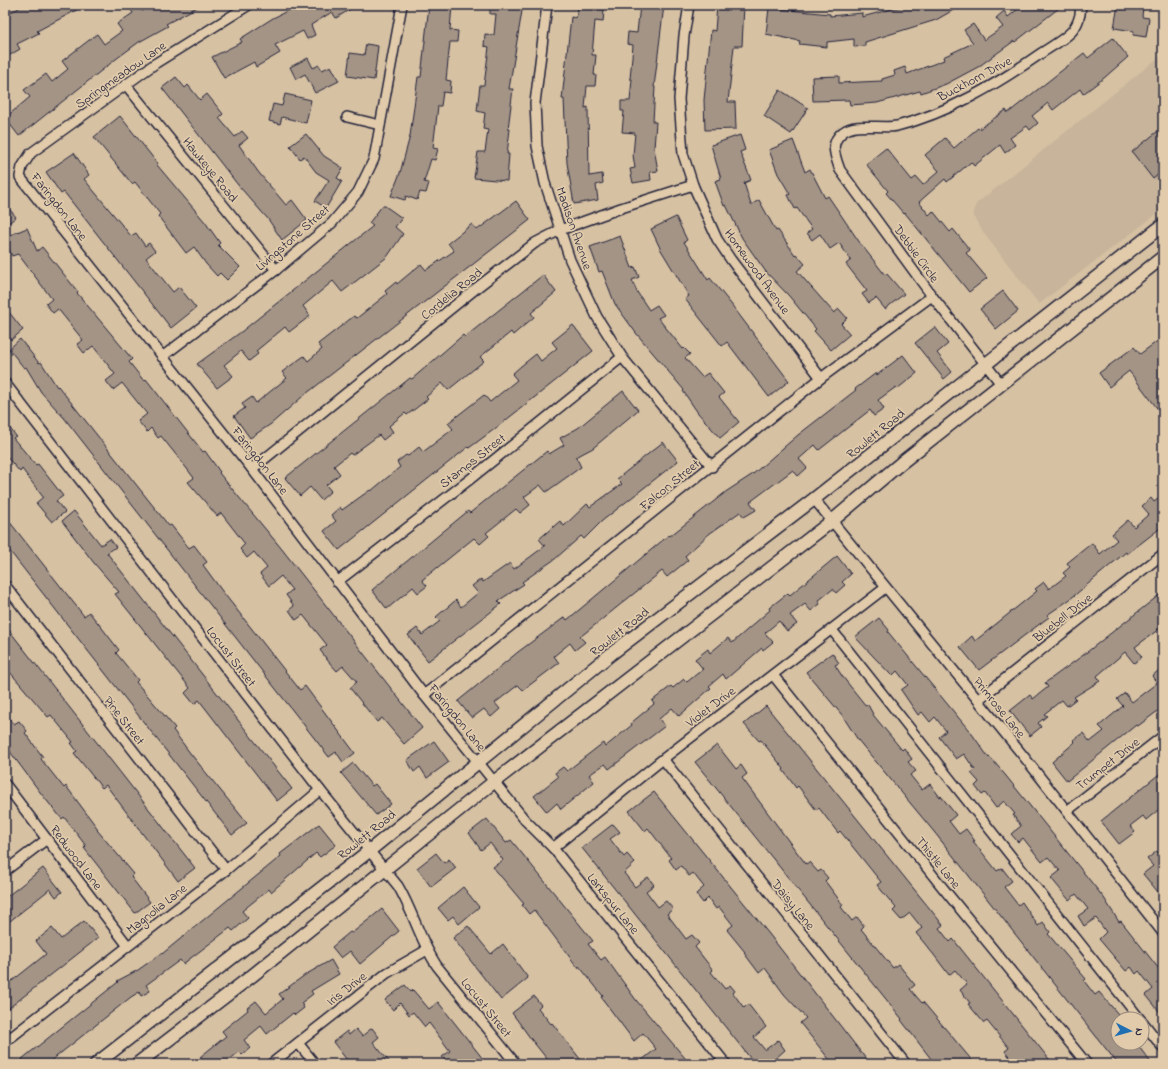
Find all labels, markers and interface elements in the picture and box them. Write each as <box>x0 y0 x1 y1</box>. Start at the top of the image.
street label: Springmeadow Lane <box>72 37 171 114</box>
street label: Buckhorn Drive <box>933 52 1015 107</box>
street label: Hawkeye Road <box>177 133 242 208</box>
street label: Faringdon Lane <box>25 168 92 246</box>
street label: Madison Avenue <box>551 185 597 273</box>
street label: Livingstone Street <box>252 200 335 276</box>
street label: Debbie Circle <box>888 220 943 287</box>
street label: Homewood Avenue <box>719 225 794 319</box>
street label: Cordelia Road <box>417 263 487 325</box>
street label: Rowlett Road <box>843 404 910 464</box>
street label: Faringdon Lane <box>226 422 293 500</box>
street label: Stamps Street <box>436 429 511 493</box>
street label: Falcon Street <box>635 455 705 516</box>
street label: Bluebell Drive <box>1028 589 1097 648</box>
street label: Rowlett Road <box>586 603 654 661</box>
street label: Locust Street <box>201 623 261 692</box>
street label: Primrose Lane <box>968 673 1030 743</box>
street label: Faringdon Lane <box>422 679 490 756</box>
street label: Violet Drive <box>681 682 740 733</box>
street label: Pine Street <box>99 692 149 750</box>
street label: Trumpet Drive <box>1072 733 1144 795</box>
street label: Rowlett Road <box>334 805 401 865</box>
street label: Redwood Lane <box>45 821 107 894</box>
street label: Thistle Lane <box>911 833 965 893</box>
street label: Larkspur Lane <box>582 869 644 939</box>
street label: Daisy Lane <box>765 875 819 935</box>
street label: Magnolia Lane <box>123 879 192 940</box>
street label: Iris Drive <box>323 967 371 1011</box>
street label: Locust Street <box>456 974 516 1042</box>
north arrow <box>1110 1011 1150 1051</box>
text: N <box>1131 1027 1147 1036</box>

